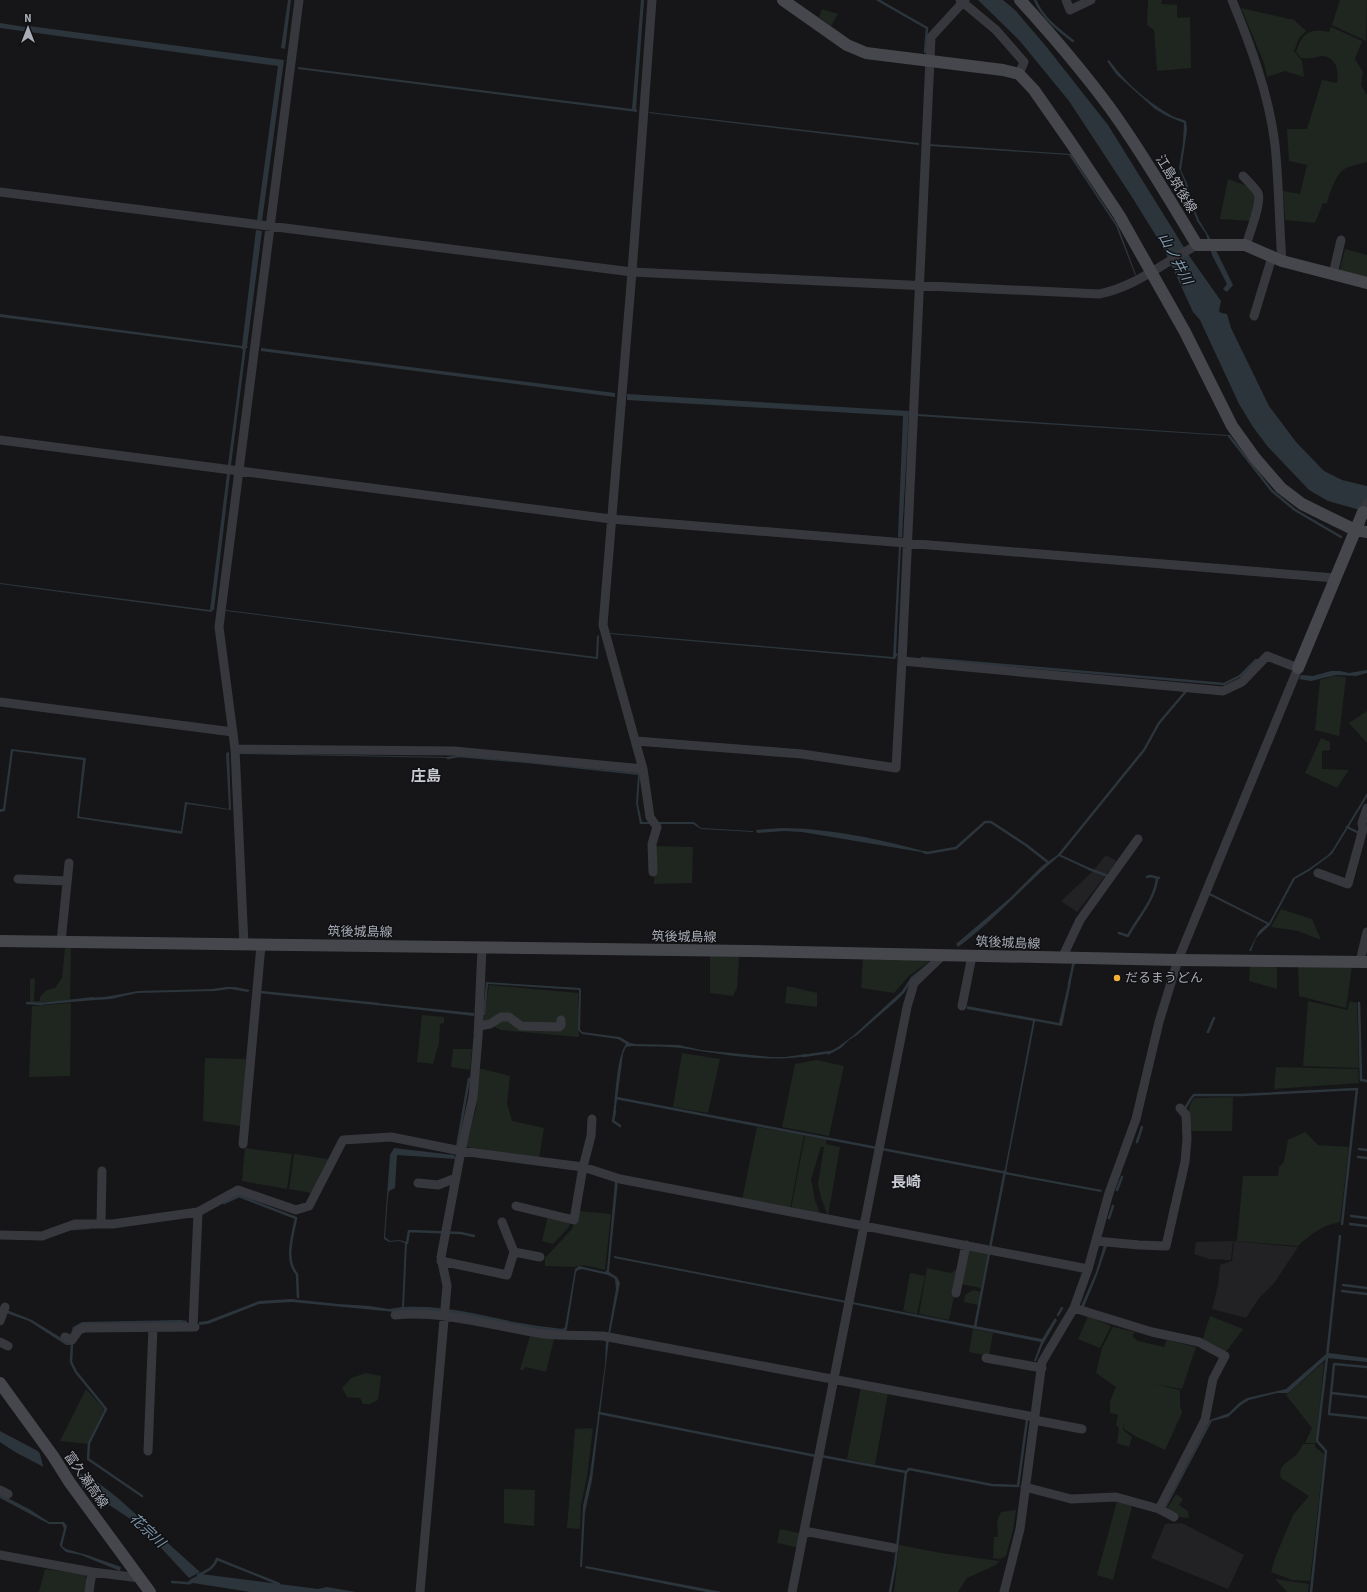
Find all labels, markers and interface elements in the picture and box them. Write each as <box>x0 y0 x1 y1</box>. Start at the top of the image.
north arrow <box>8 8 48 48</box>
text: N <box>24 11 32 26</box>
street label: 江島筑後線 <box>1151 152 1201 216</box>
water label: 山ノ井川 <box>1153 230 1198 290</box>
district label: 庄島 <box>411 766 441 787</box>
street label: 筑後城島線 <box>327 922 393 942</box>
street label: 筑後城島線 <box>651 927 717 947</box>
street label: 筑後城島線 <box>975 933 1041 953</box>
place label: だるまうどん <box>1125 969 1203 987</box>
marker: だるまうどん <box>1112 973 1122 983</box>
district label: 長崎 <box>891 1172 921 1193</box>
street label: 富久瀬高線 <box>60 1448 112 1512</box>
water label: 花宗川 <box>125 1509 171 1554</box>

